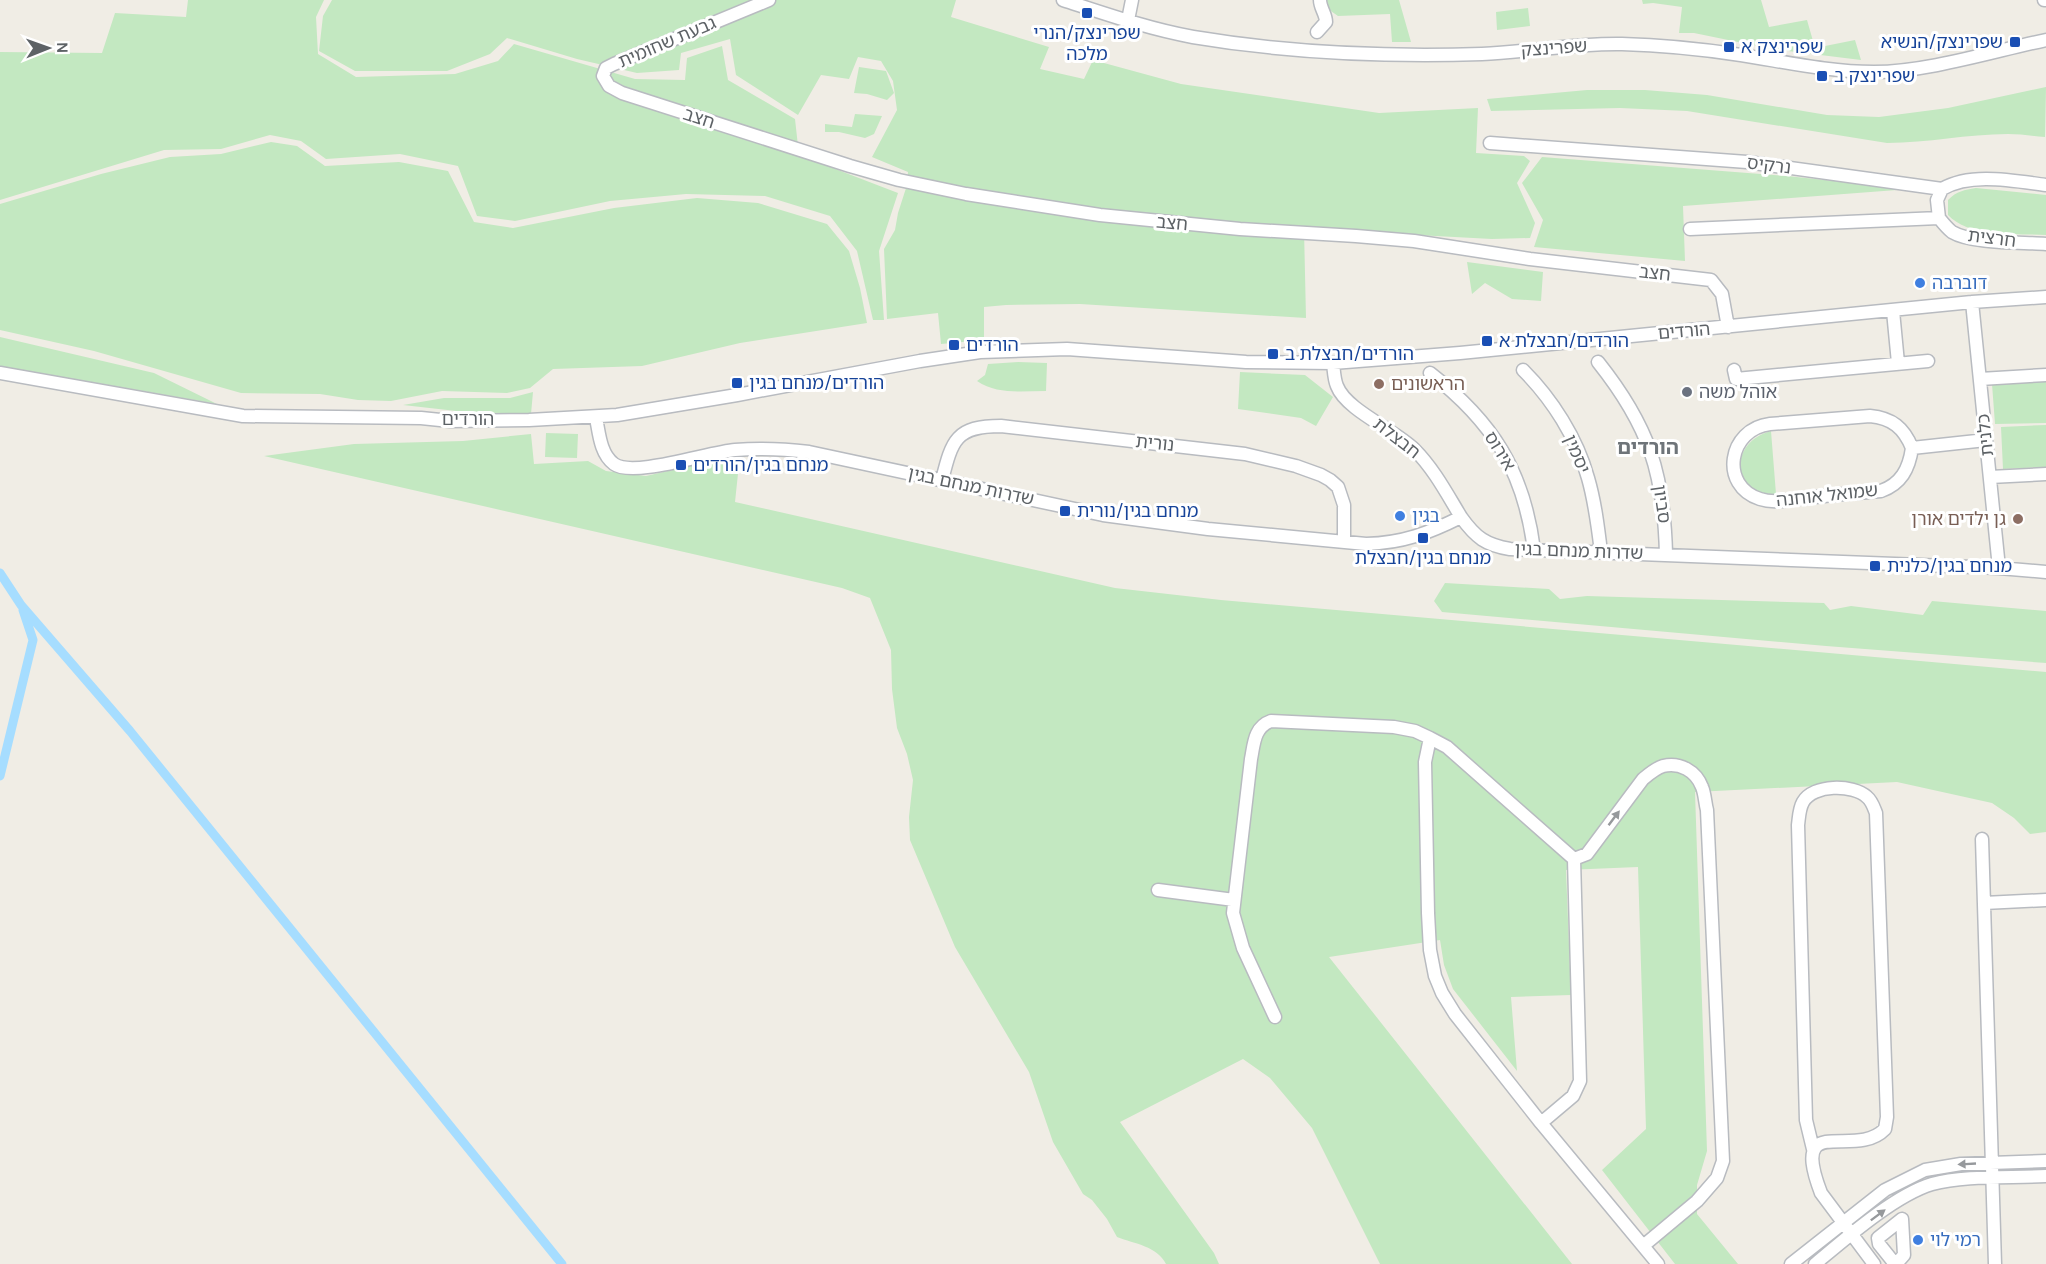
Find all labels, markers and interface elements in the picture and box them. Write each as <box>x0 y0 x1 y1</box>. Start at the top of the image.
marker: שפרינצק/הנרי מלכה <box>1080 6 1094 20</box>
street label: גבעת שחומית <box>615 11 719 72</box>
north arrow <box>18 18 78 78</box>
place label: שפרינצק/הנרי מלכה <box>1033 22 1141 65</box>
place label: שפרינצק/הנשיא <box>1881 31 2003 53</box>
street label: שפרינצק <box>1520 35 1588 61</box>
marker: שפרינצק/הנשיא <box>2008 35 2022 49</box>
place label: שפרינצק א <box>1741 36 1823 58</box>
marker: שפרינצק א <box>1722 40 1736 54</box>
text: N <box>53 42 72 54</box>
place label: שפרינצק ב <box>1834 65 1915 87</box>
marker: שפרינצק ב <box>1815 69 1829 83</box>
street label: חצב <box>680 103 718 133</box>
street label: נרקיס <box>1746 151 1792 179</box>
street label: חצב <box>1155 211 1189 235</box>
street label: חרצית <box>1967 224 2017 252</box>
street label: חצב <box>1638 260 1672 286</box>
place label: דוברבה <box>1932 272 1987 294</box>
marker: דוברבה <box>1913 276 1927 290</box>
street label: הורדים <box>1657 318 1711 344</box>
place label: הורדים/חבצלת א <box>1499 330 1629 352</box>
place label: הורדים <box>966 334 1019 356</box>
marker: הורדים/חבצלת א <box>1480 334 1494 348</box>
marker: הורדים <box>947 338 961 352</box>
place label: הורדים/חבצלת ב <box>1285 343 1414 365</box>
marker: הורדים/חבצלת ב <box>1266 347 1280 361</box>
place label: הורדים/מנחם בגין <box>749 372 884 394</box>
place label: הראשונים <box>1391 373 1465 395</box>
marker: הורדים/מנחם בגין <box>730 376 744 390</box>
marker: הראשונים <box>1372 377 1386 391</box>
place label: אוהל משה <box>1699 381 1777 403</box>
marker: אוהל משה <box>1680 385 1694 399</box>
street label: הורדים <box>442 408 494 430</box>
street label: חבצלת <box>1369 413 1425 463</box>
street label: כלנית <box>1972 413 1998 457</box>
street label: אירוס <box>1479 427 1521 475</box>
street label: נורית <box>1135 430 1175 456</box>
street label: יסמין <box>1559 431 1595 477</box>
district label: הורדים <box>1617 436 1679 459</box>
place label: מנחם בגין/הורדים <box>693 454 829 476</box>
marker: מנחם בגין/הורדים <box>674 458 688 472</box>
street label: שדרות מנחם בגין <box>906 462 1036 510</box>
street label: שמואל אוחנה <box>1775 479 1879 511</box>
street label: סביון <box>1648 483 1676 525</box>
place label: מנחם בגין/נורית <box>1077 500 1198 522</box>
marker: מנחם בגין/נורית <box>1058 504 1072 518</box>
place label: בגין <box>1412 505 1440 527</box>
place label: גן ילדים אורן <box>1911 508 2006 530</box>
marker: בגין <box>1393 509 1407 523</box>
marker: גן ילדים אורן <box>2011 512 2025 526</box>
marker: מנחם בגין/חבצלת <box>1416 531 1430 545</box>
street label: שדרות מנחם בגין <box>1514 538 1644 564</box>
place label: מנחם בגין/חבצלת <box>1355 547 1491 569</box>
place label: מנחם בגין/כלנית <box>1887 555 2012 577</box>
marker: מנחם בגין/כלנית <box>1868 559 1882 573</box>
one-way arrow <box>1607 811 1619 826</box>
one-way arrow <box>1957 1160 1976 1169</box>
one-way arrow <box>1870 1210 1885 1222</box>
place label: רמי לוי <box>1930 1229 1981 1251</box>
marker: רמי לוי <box>1911 1233 1925 1247</box>

